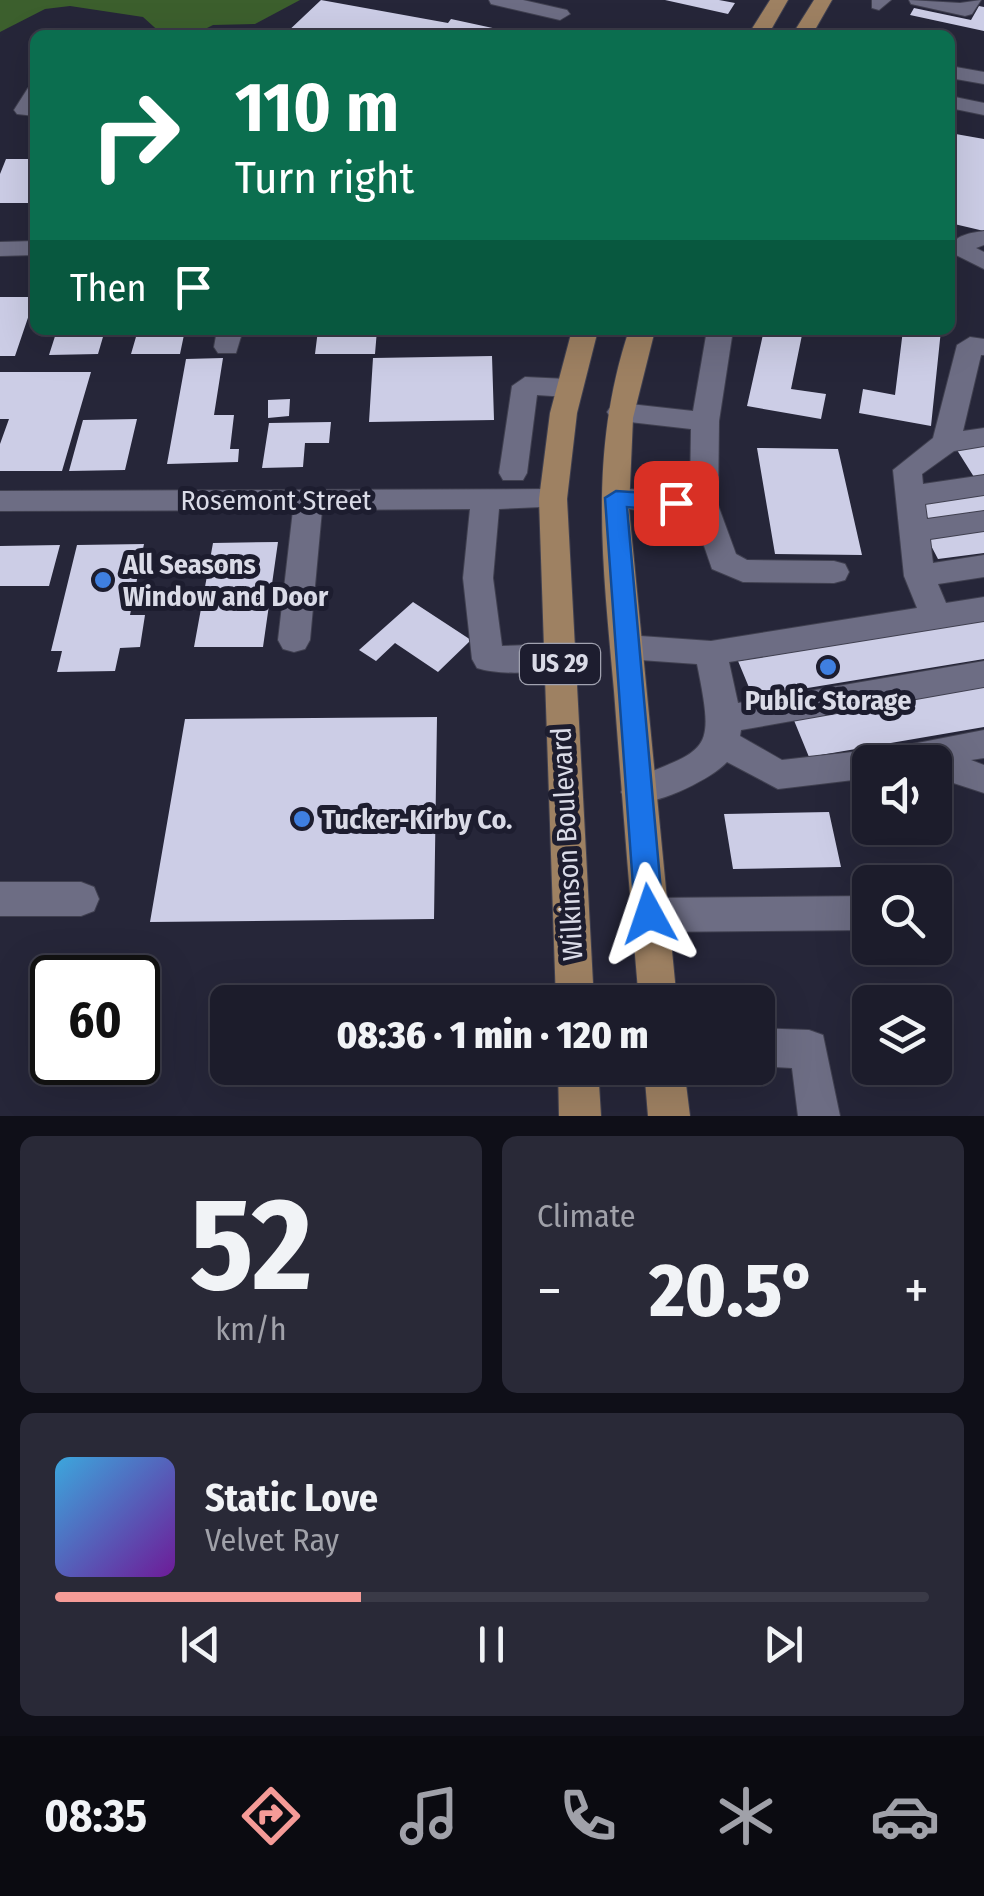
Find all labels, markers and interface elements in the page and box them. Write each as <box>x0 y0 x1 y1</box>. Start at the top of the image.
text: 110 m <box>235 66 399 150</box>
icon: right <box>70 70 200 200</box>
text: Turn right <box>235 151 414 205</box>
icon: arrive <box>166 260 221 315</box>
text: Then <box>70 265 146 311</box>
pin <box>634 461 719 546</box>
icon: arrive <box>649 476 704 531</box>
street label: Rosemont Street <box>181 484 372 517</box>
place label: All Seasons Window and Door <box>122 548 329 613</box>
marker: All Seasons Window and Door <box>92 569 114 591</box>
road number: US 29 <box>520 644 600 684</box>
marker: Public Storage <box>817 656 839 678</box>
place label: Public Storage <box>745 684 911 717</box>
street label: Wilkinson Boulevard <box>544 726 590 962</box>
map controls <box>852 745 952 1085</box>
button: sound <box>852 745 952 845</box>
place label: Tucker-Kirby Co. <box>322 803 513 836</box>
marker: Tucker-Kirby Co. <box>291 808 313 830</box>
position arrow <box>597 862 701 966</box>
button: search <box>852 865 952 965</box>
speed limit sign: 60 <box>30 955 160 1085</box>
button: layers <box>852 985 952 1085</box>
text: 08:36 · 1 min · 120 m <box>337 1012 648 1058</box>
text: 52 <box>190 1167 312 1323</box>
text: Climate <box>537 1197 636 1235</box>
text: 20.5° <box>650 1246 816 1336</box>
text: − <box>537 1258 562 1324</box>
text: + <box>904 1258 929 1324</box>
text: km/h <box>215 1310 287 1348</box>
text: Static Love <box>205 1475 378 1521</box>
text: Velvet Ray <box>205 1521 339 1559</box>
icon: previous <box>173 1617 228 1672</box>
icon: pause <box>464 1617 519 1672</box>
icon: next <box>756 1617 811 1672</box>
icon: directions <box>236 1781 306 1851</box>
icon: music <box>394 1781 464 1851</box>
icon: phone <box>553 1781 623 1851</box>
icon: climate <box>711 1781 781 1851</box>
icon: car <box>870 1781 940 1851</box>
text: 08:35 <box>44 1789 147 1843</box>

